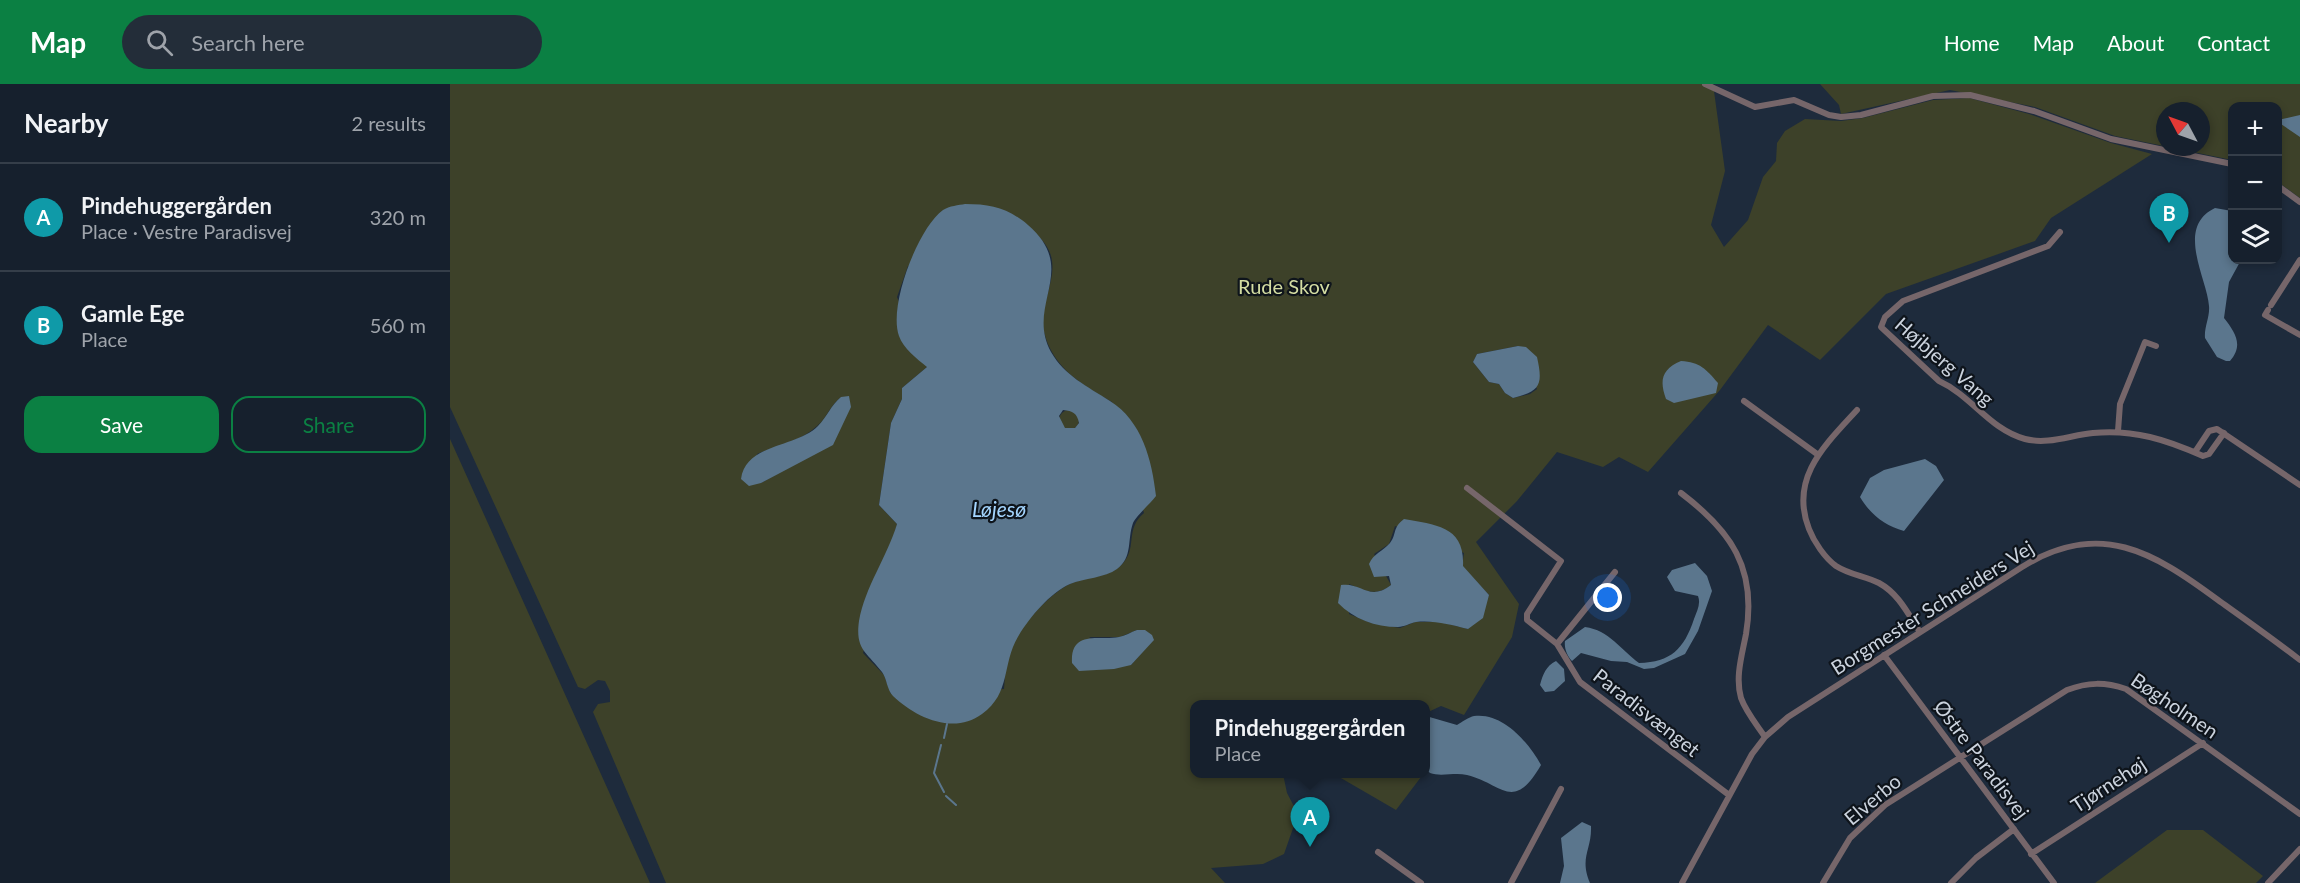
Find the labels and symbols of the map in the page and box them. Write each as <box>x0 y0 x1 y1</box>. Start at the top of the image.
north arrow <box>2156 102 2210 156</box>
pin: B <box>2150 194 2188 243</box>
park label: Rude Skov <box>1238 274 1331 298</box>
street label: Højbjerg Vang <box>1891 312 1999 410</box>
water label: Løjesø <box>972 496 1026 521</box>
street label: Borgmester Schneiders Vej <box>1826 535 2038 679</box>
your location <box>1593 583 1622 612</box>
street label: Paradisvænget <box>1589 663 1705 761</box>
street label: Bøgholmen <box>2127 667 2223 743</box>
street label: Østre Paradisvej <box>1929 695 2035 823</box>
street label: Tjørnehøj <box>2066 751 2150 817</box>
street label: Elverbo <box>1839 768 1905 830</box>
pin: A <box>1290 798 1330 847</box>

